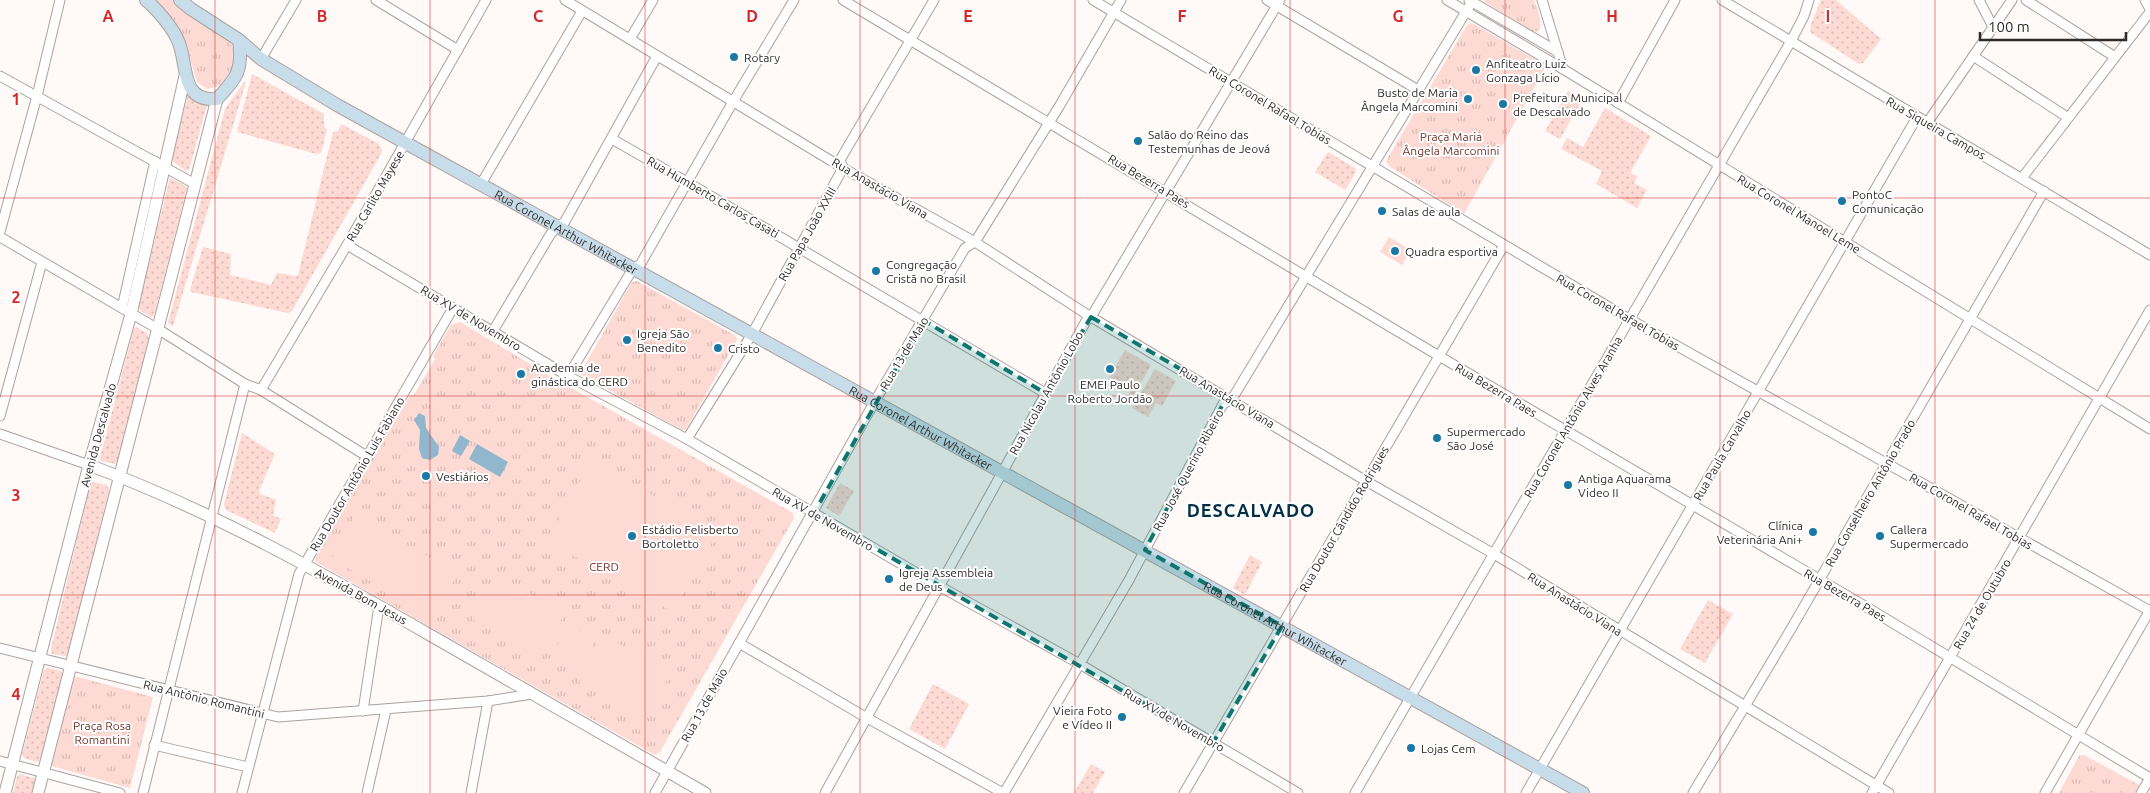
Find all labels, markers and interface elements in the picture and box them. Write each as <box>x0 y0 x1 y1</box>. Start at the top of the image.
text: A <box>102 7 114 25</box>
text: B <box>317 7 327 25</box>
text: C <box>533 7 543 25</box>
text: D <box>746 7 758 25</box>
text: E <box>963 7 973 25</box>
text: F <box>1178 7 1187 25</box>
text: G <box>1392 7 1404 25</box>
text: H <box>1606 7 1618 25</box>
text: I <box>1826 7 1830 25</box>
scale bar <box>1980 10 2126 42</box>
text: 100 m <box>1988 18 2030 35</box>
marker: Rotary <box>728 51 740 63</box>
place label: Rotary <box>744 51 780 64</box>
place label: Anfiteatro Luiz Gonzaga Lício <box>1486 57 1567 84</box>
street label: Rua Coronel Rafael Tobias <box>1207 63 1333 147</box>
marker: Anfiteatro Luiz Gonzaga Lício <box>1470 64 1482 76</box>
place label: Busto de Maria Ângela Marcomini <box>1361 86 1458 113</box>
text: 1 <box>11 90 21 108</box>
place label: Prefeitura Municipal de Descalvado <box>1513 91 1622 118</box>
marker: Busto de Maria Ângela Marcomini <box>1462 93 1474 105</box>
street label: Rua Siqueira Campos <box>1884 94 1988 162</box>
marker: Prefeitura Municipal de Descalvado <box>1497 98 1509 110</box>
place label: Salão do Reino das Testemunhas de Jeová <box>1148 128 1270 155</box>
park label: Praça Maria Ângela Marcomini <box>1403 130 1500 157</box>
marker: Salão do Reino das Testemunhas de Jeová <box>1132 135 1144 147</box>
street label: Rua Carlito Mayese <box>344 148 406 244</box>
street label: Rua Bezerra Paes <box>1106 152 1192 210</box>
street label: Rua Humberto Carlos Casati <box>645 154 781 240</box>
street label: Rua Anastácio Viana <box>830 155 930 221</box>
street label: Rua Coronel Manoel Leme <box>1735 172 1863 256</box>
street label: Rua Papa João XXIII <box>776 185 838 283</box>
street label: Rua Coronel Arthur Whitacker <box>493 187 640 277</box>
place label: PontoC Comunicação <box>1852 188 1924 215</box>
marker: PontoC Comunicação <box>1836 195 1848 207</box>
marker: Salas de aula <box>1376 205 1388 217</box>
place label: Salas de aula <box>1392 205 1461 218</box>
marker: Quadra esportiva <box>1389 245 1401 257</box>
place label: Quadra esportiva <box>1405 245 1498 258</box>
place label: Congregação Cristã no Brasil <box>886 258 966 285</box>
marker: Congregação Cristã no Brasil <box>870 265 882 277</box>
street label: Rua Coronel Rafael Tobias <box>1554 271 1682 353</box>
street label: Rua XV de Novembro <box>419 283 523 353</box>
text: 2 <box>11 288 21 306</box>
street label: Rua 13 de Maio <box>877 314 931 392</box>
place label: Igreja São Benedito <box>637 327 689 354</box>
street label: Rua Nicolau Antônio Lobo <box>1007 329 1085 457</box>
marker: Igreja São Benedito <box>621 334 633 346</box>
street label: Rua Coronel Antônio Alves Aranha <box>1521 334 1625 500</box>
marker: Cristo <box>712 342 724 354</box>
place label: Cristo <box>728 342 760 355</box>
place label: Academia de ginástica do CERD <box>531 361 628 388</box>
street label: Rua Bezerra Paes <box>1453 361 1539 419</box>
marker: EMEI Paulo Roberto Jordão <box>1104 363 1116 375</box>
street label: Rua Anastácio Viana <box>1177 363 1277 431</box>
marker: Academia de ginástica do CERD <box>515 368 527 380</box>
place label: EMEI Paulo Roberto Jordão <box>1068 378 1152 405</box>
street label: Avenida Descalvado <box>78 382 118 488</box>
street label: Rua Coronel Arthur Whitacker <box>847 383 995 472</box>
street label: Rua Doutor Antônio Luis Fabiano <box>307 394 407 554</box>
street label: Rua José Querino Ribeiro <box>1150 407 1226 533</box>
street label: Rua Paula Carvalho <box>1691 407 1753 503</box>
street label: Rua Conselheiro Antônio Prado <box>1822 417 1918 569</box>
place label: Supermercado São José <box>1447 425 1526 452</box>
marker: Supermercado São José <box>1431 432 1443 444</box>
street label: Rua Doutor Cândido Rodrigues <box>1297 444 1391 594</box>
marker: Vestiários <box>420 470 432 482</box>
place label: Vestiários <box>436 470 489 483</box>
street label: Rua Coronel Rafael Tobias <box>1907 470 2035 552</box>
place label: Antiga Aquarama Video II <box>1578 472 1671 499</box>
marker: Antiga Aquarama Video II <box>1562 479 1574 491</box>
street label: Rua XV de Novembro <box>770 485 876 553</box>
text: 3 <box>11 486 21 504</box>
district label: DESCALVADO <box>1187 500 1315 520</box>
place label: Clínica Veterinária Ani+ <box>1717 519 1803 546</box>
place label: Estádio Felisberto Bortoletto <box>642 523 739 550</box>
place label: Callera Supermercado <box>1890 523 1969 550</box>
marker: Clínica Veterinária Ani+ <box>1807 526 1819 538</box>
marker: Estádio Felisberto Bortoletto <box>626 530 638 542</box>
marker: Callera Supermercado <box>1874 530 1886 542</box>
street label: Rua 24 de Outubro <box>1951 556 2013 652</box>
park label: CERD <box>589 560 619 573</box>
street label: Avenida Bom Jesus <box>313 565 409 627</box>
place label: Igreja Assembleia de Deus <box>899 566 993 593</box>
street label: Rua Bezerra Paes <box>1802 566 1888 624</box>
street label: Rua Anastácio Viana <box>1526 570 1624 638</box>
marker: Igreja Assembleia de Deus <box>883 573 895 585</box>
street label: Rua Coronel Arthur Whitacker <box>1202 579 1350 668</box>
street label: Rua 13 de Maio <box>678 666 730 744</box>
street label: Rua Antônio Romantini <box>142 678 266 720</box>
text: 4 <box>11 685 21 703</box>
street label: Rua XV de Novembro <box>1121 686 1227 754</box>
place label: Vieira Foto e Vídeo II <box>1053 704 1112 731</box>
marker: Vieira Foto e Vídeo II <box>1116 711 1128 723</box>
park label: Praça Rosa Romantini <box>73 719 131 746</box>
marker: Lojas Cem <box>1405 742 1417 754</box>
place label: Lojas Cem <box>1421 742 1476 755</box>

